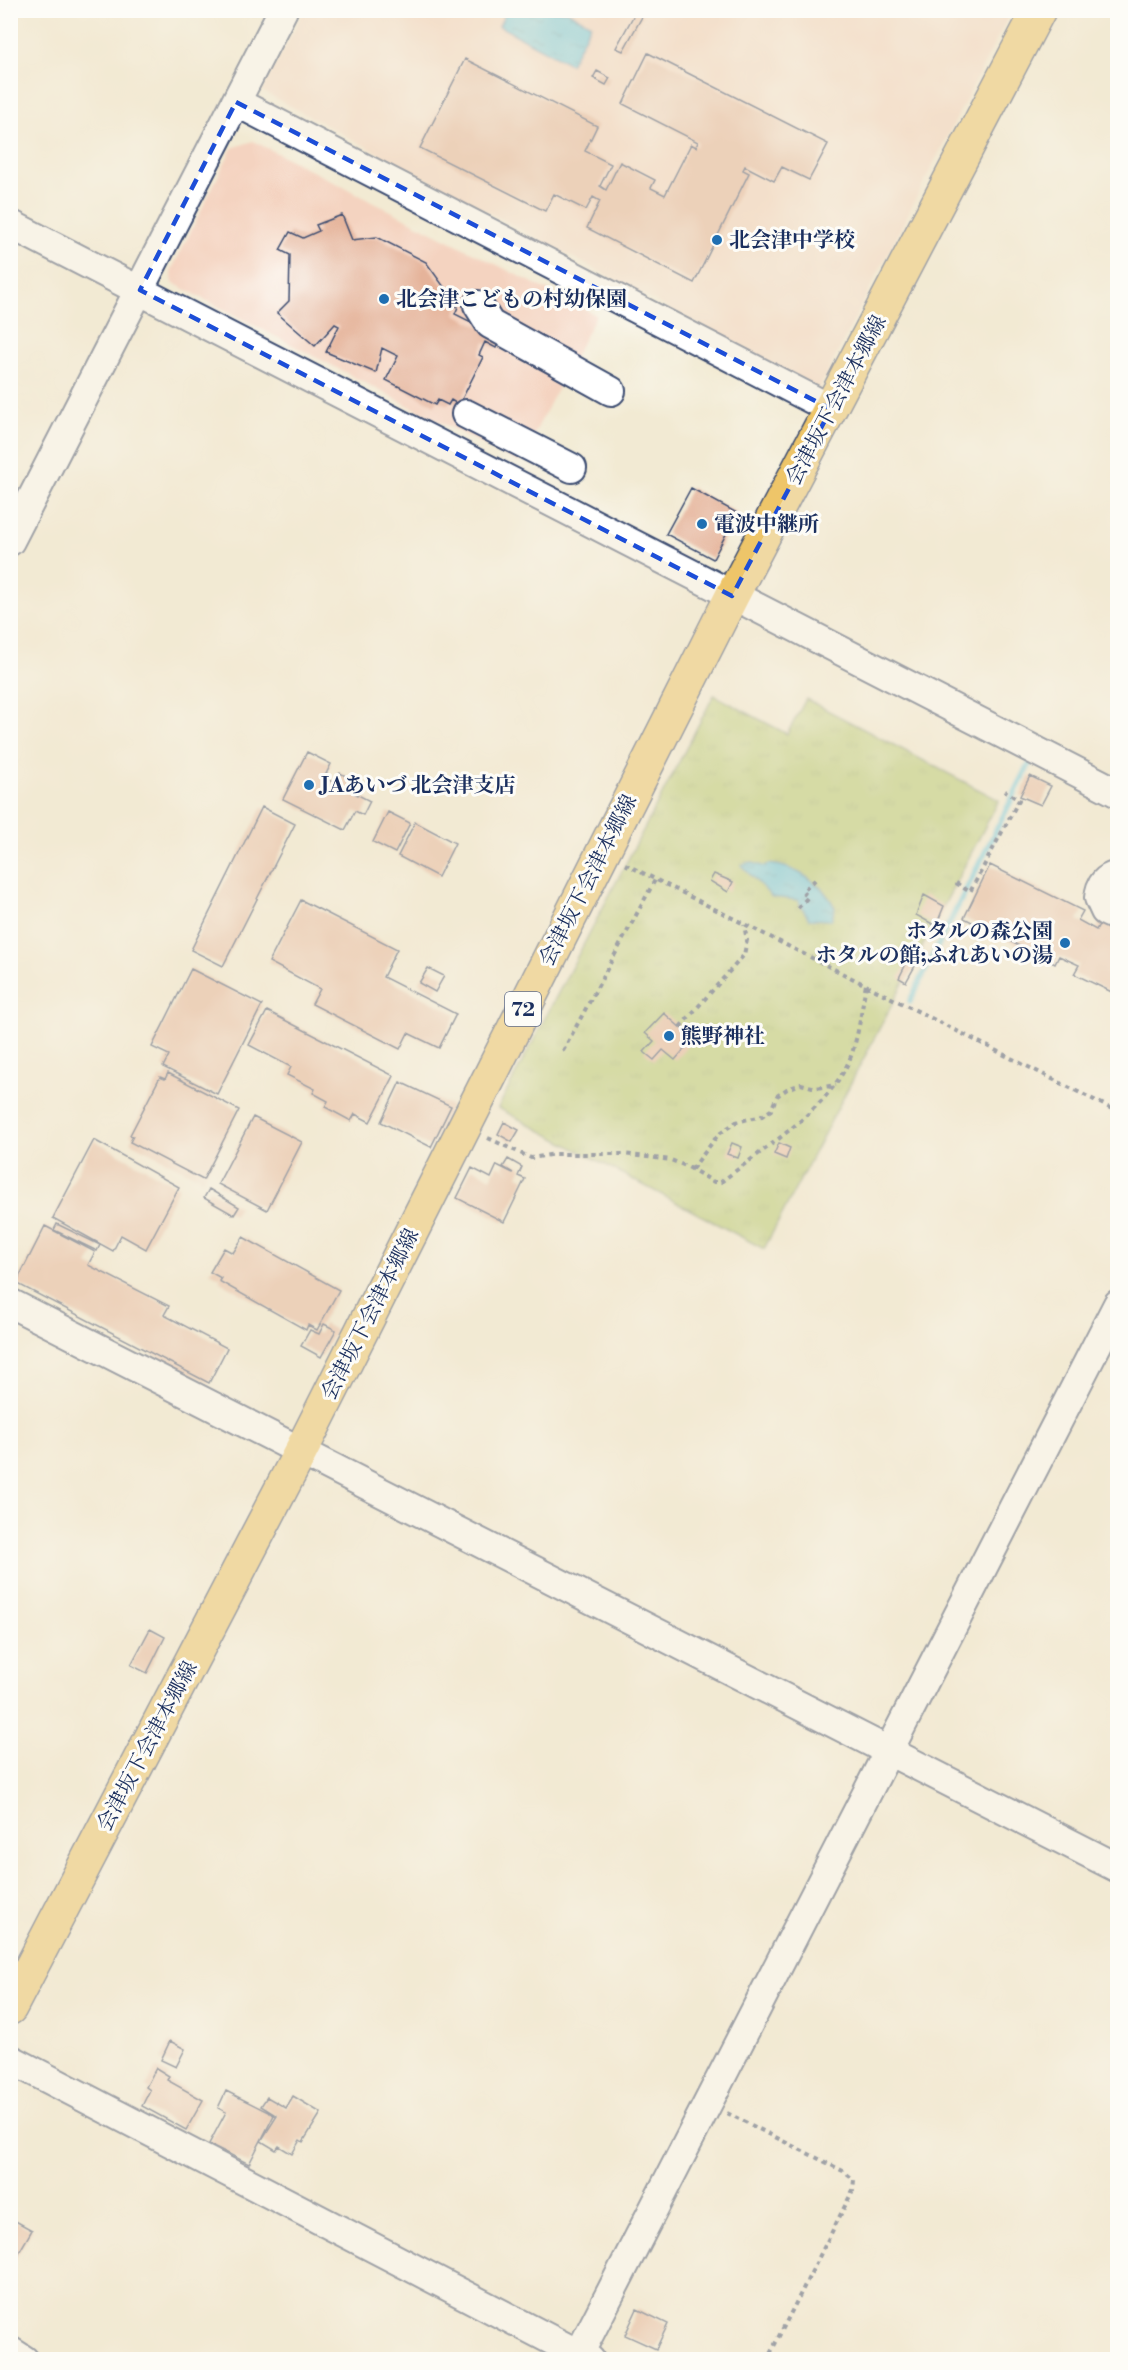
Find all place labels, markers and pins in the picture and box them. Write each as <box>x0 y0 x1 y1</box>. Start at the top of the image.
place label: 北会津中学校 <box>729 228 855 254</box>
marker: 北会津中学校 <box>710 233 724 247</box>
place label: 北会津こどもの村幼保園 <box>396 287 627 313</box>
marker: 北会津こどもの村幼保園 <box>377 292 391 306</box>
place label: 電波中継所 <box>714 512 819 538</box>
marker: 電波中継所 <box>695 517 709 531</box>
place label: JAあいづ 北会津支店 <box>318 773 515 799</box>
marker: JAあいづ 北会津支店 <box>302 778 316 792</box>
place label: ホタルの森公園 ホタルの館;ふれあいの湯 <box>816 919 1053 969</box>
marker: ホタルの森公園 ホタルの館;ふれあいの湯 <box>1058 936 1072 950</box>
place label: 熊野神社 <box>681 1024 765 1050</box>
marker: 熊野神社 <box>662 1029 676 1043</box>

